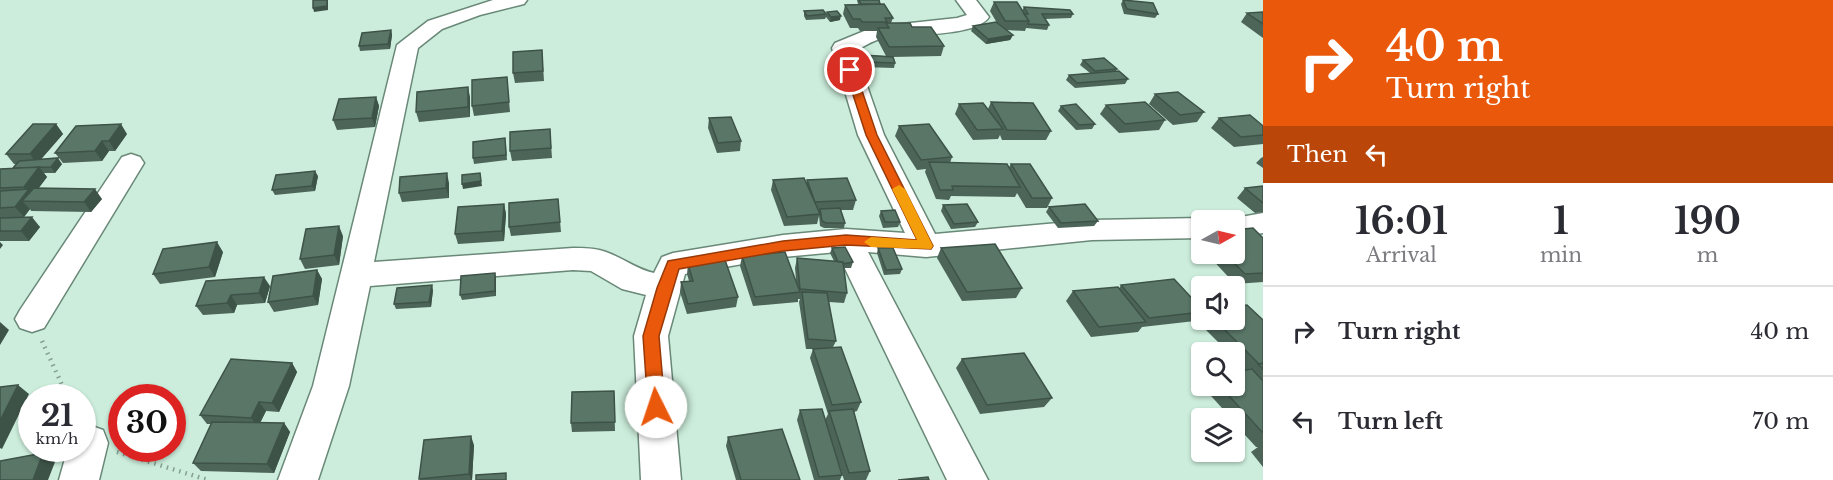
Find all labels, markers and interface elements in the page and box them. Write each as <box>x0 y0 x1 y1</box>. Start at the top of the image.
text: 40 m <box>1386 20 1503 72</box>
icon: right <box>1287 24 1365 102</box>
pin <box>824 44 875 95</box>
icon: arrive <box>833 53 866 86</box>
text: Turn right <box>1386 72 1530 105</box>
icon: left <box>1360 138 1393 171</box>
text: Then <box>1287 141 1348 168</box>
text: 16:01 <box>1355 199 1448 244</box>
text: 1 <box>1553 199 1569 244</box>
text: 190 <box>1674 199 1741 244</box>
north arrow <box>1191 210 1245 264</box>
map controls <box>1191 210 1245 462</box>
text: Arrival <box>1366 243 1437 267</box>
text: min <box>1540 243 1582 267</box>
text: m <box>1697 243 1718 267</box>
button: sound <box>1191 276 1245 330</box>
icon: right <box>1287 315 1320 348</box>
text: Turn right <box>1338 318 1460 345</box>
text: 40 m <box>1751 318 1809 345</box>
button: search <box>1191 342 1245 396</box>
position arrow <box>624 375 688 439</box>
speed limit sign: 30 <box>108 384 186 462</box>
text: 21 <box>41 397 73 434</box>
icon: left <box>1287 405 1320 438</box>
button: layers <box>1191 408 1245 462</box>
text: Turn left <box>1338 408 1443 435</box>
text: 70 m <box>1752 408 1809 435</box>
text: km/h <box>36 429 78 448</box>

